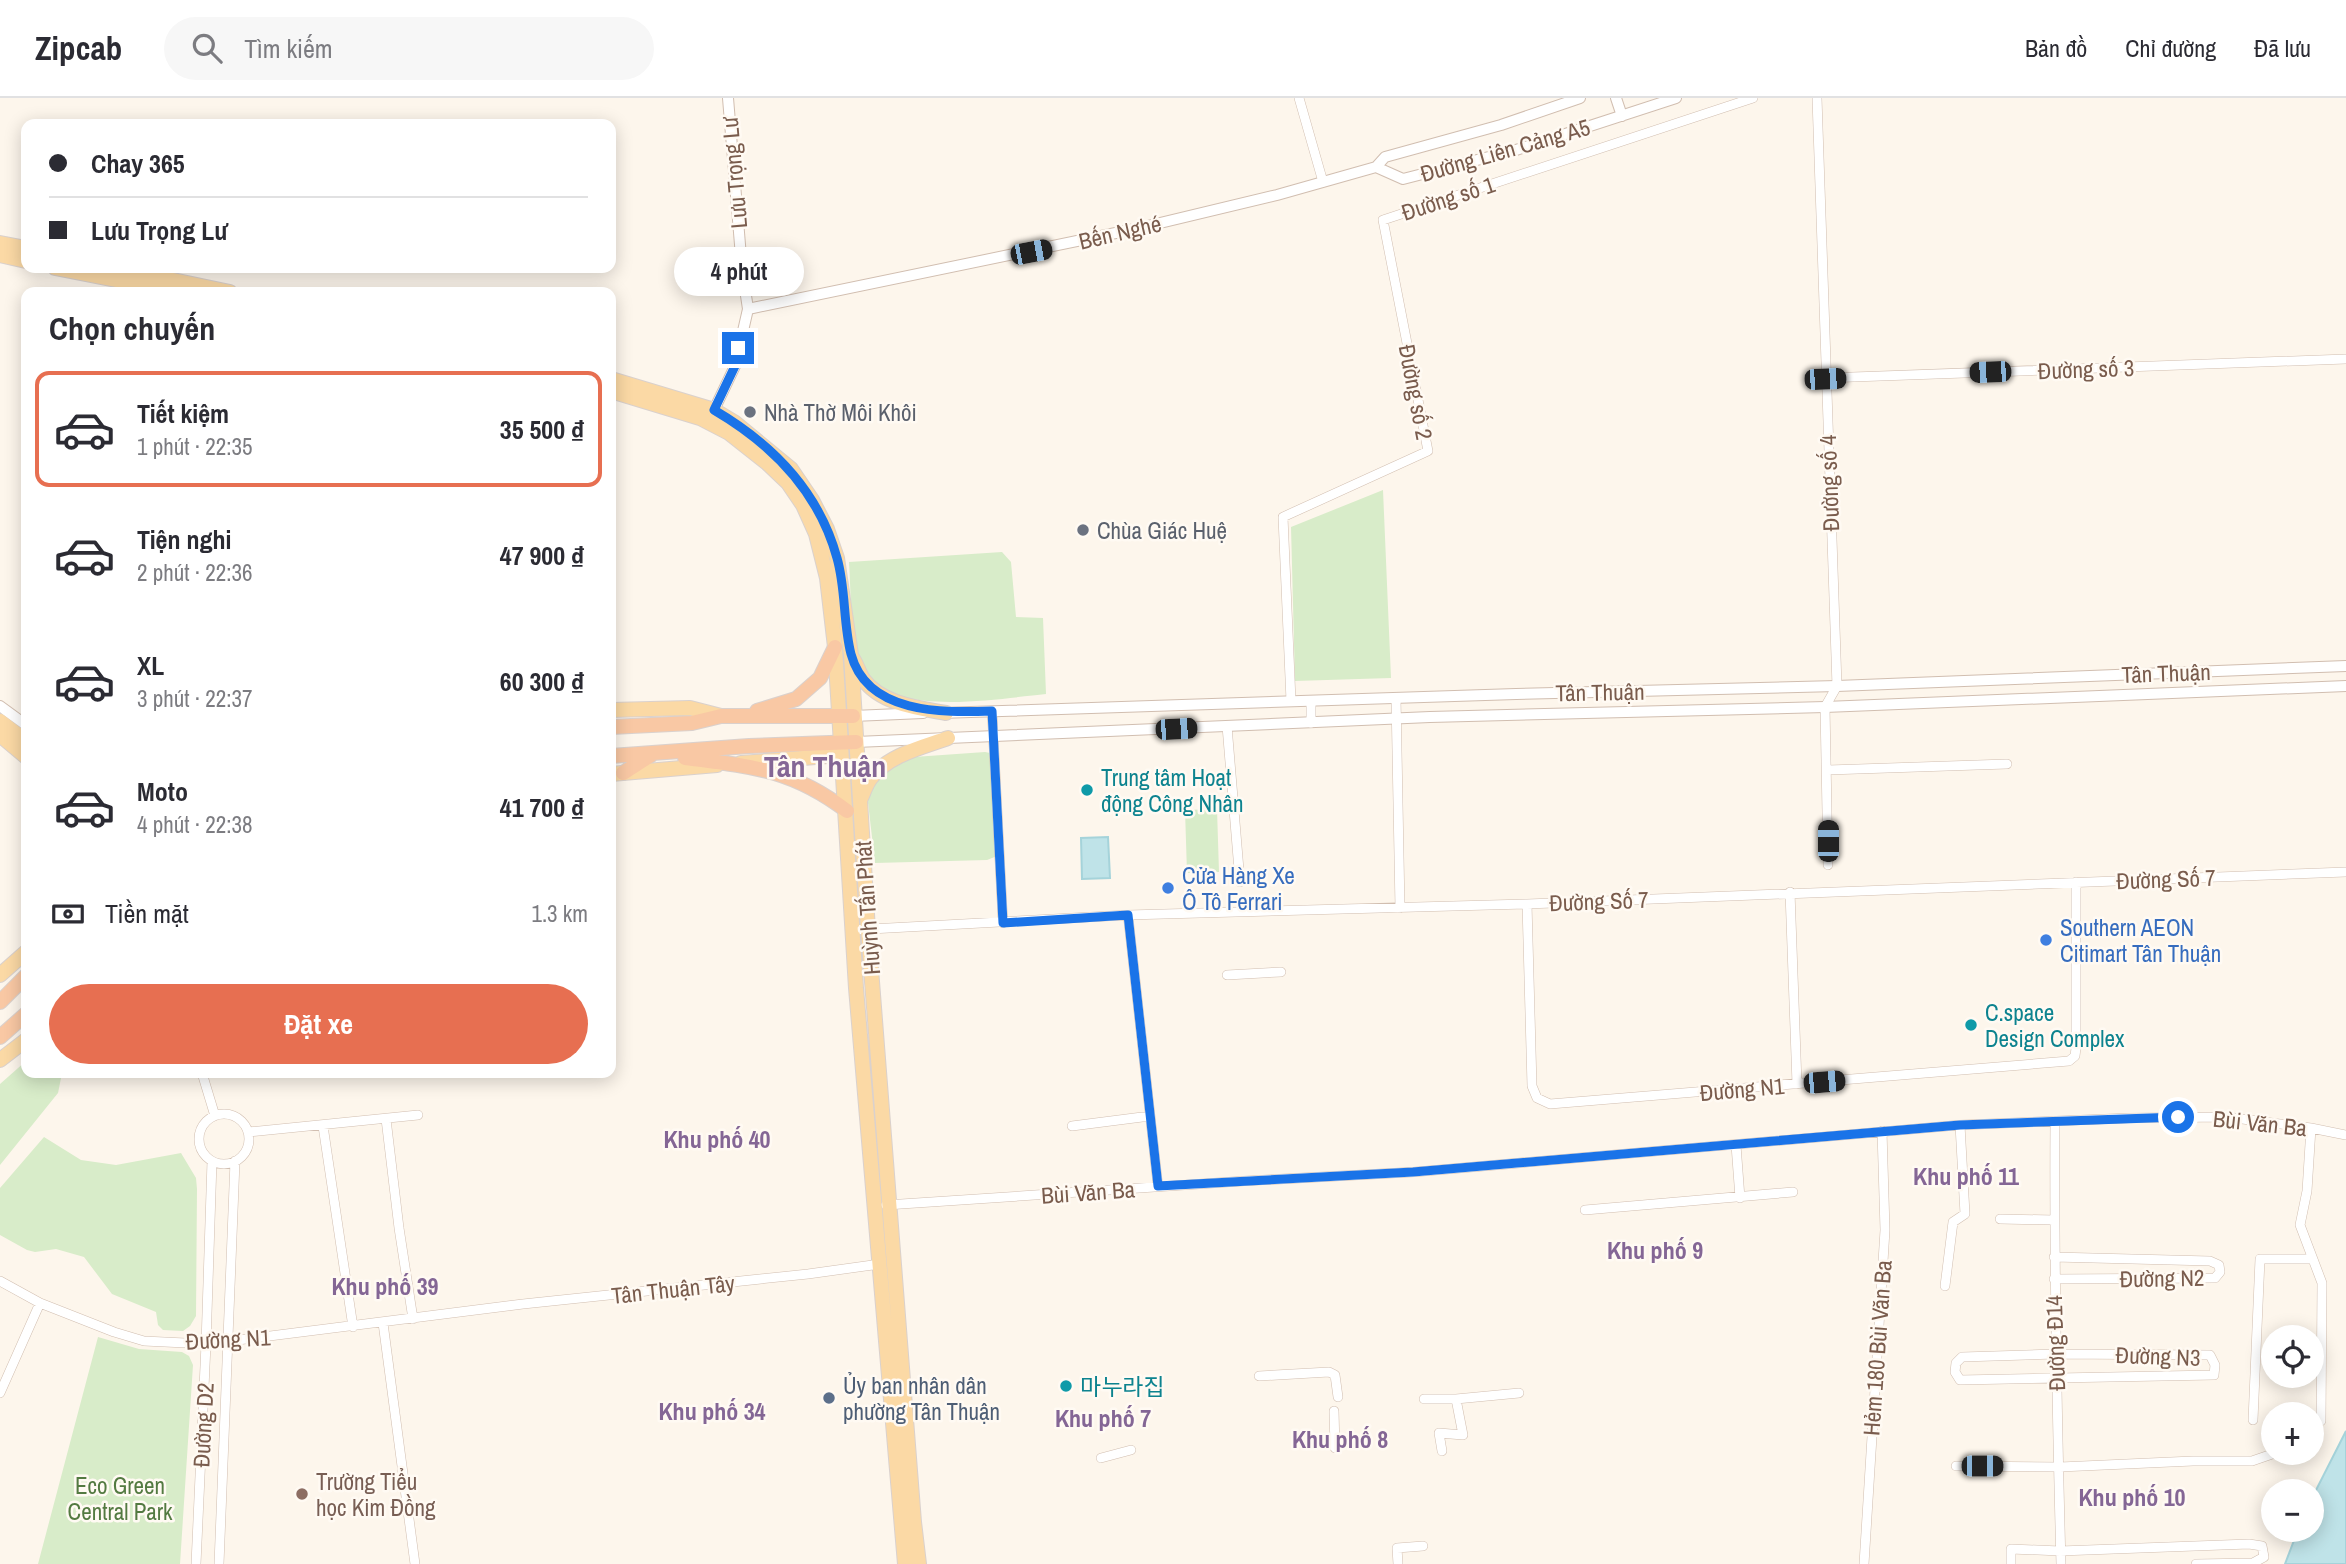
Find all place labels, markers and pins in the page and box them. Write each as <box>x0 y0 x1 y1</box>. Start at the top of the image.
place label: Nhà Thờ Môi Khôi <box>764 397 917 428</box>
marker: Nhà Thờ Môi Khôi <box>742 404 758 420</box>
place label: Chùa Giác Huệ <box>1097 515 1227 546</box>
marker: Chùa Giác Huệ <box>1075 522 1091 538</box>
place label: Trung tâm Hoạt động Công Nhân <box>1101 762 1244 819</box>
marker: Trung tâm Hoạt động Công Nhân <box>1079 782 1095 798</box>
place label: Cửa Hàng Xe Ô Tô Ferrari <box>1182 860 1295 917</box>
marker: Cửa Hàng Xe Ô Tô Ferrari <box>1160 880 1176 896</box>
place label: Southern AEON Citimart Tân Thuận <box>2060 912 2221 969</box>
marker: Southern AEON Citimart Tân Thuận <box>2038 932 2054 948</box>
place label: C.space Design Complex <box>1985 997 2125 1054</box>
marker: C.space Design Complex <box>1963 1017 1979 1033</box>
place label: Ủy ban nhân dân phường Tân Thuận <box>843 1370 1000 1427</box>
place label: 마누라집 <box>1080 1371 1165 1402</box>
marker: 마누라집 <box>1058 1378 1074 1394</box>
marker: Ủy ban nhân dân phường Tân Thuận <box>821 1390 837 1406</box>
place label: Trường Tiểu học Kim Đồng <box>316 1466 436 1523</box>
marker: Trường Tiểu học Kim Đồng <box>294 1486 310 1502</box>

